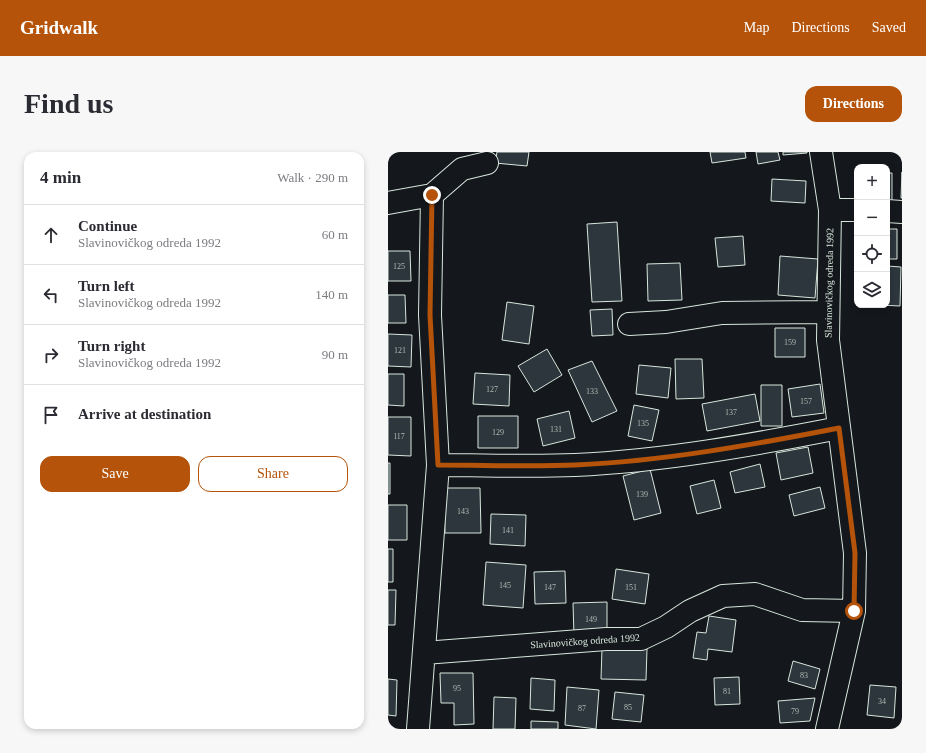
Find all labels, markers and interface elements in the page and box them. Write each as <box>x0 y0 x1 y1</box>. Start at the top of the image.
text: Gridwalk <box>20 17 98 38</box>
text: Map <box>744 20 769 35</box>
text: Directions <box>791 20 850 35</box>
text: Saved <box>872 20 906 35</box>
button: Directions <box>805 86 902 122</box>
text: Find us <box>24 88 114 119</box>
map controls <box>854 164 890 308</box>
button: + <box>854 164 890 200</box>
text: 4 min <box>40 168 81 187</box>
text: Walk · 290 m <box>277 170 348 185</box>
route end <box>423 186 441 204</box>
button: − <box>854 200 890 236</box>
text: Continue <box>78 218 137 234</box>
icon: ahead <box>40 224 62 246</box>
text: 60 m <box>322 227 348 242</box>
street label: Slavinovičkog odreda 1992 <box>823 228 835 338</box>
text: Slavinovičkog odreda 1992 <box>78 235 221 250</box>
button: locate <box>854 236 890 272</box>
house number: 125 <box>393 262 405 271</box>
button: layers <box>854 272 890 308</box>
text: Turn left <box>78 278 135 294</box>
icon: left <box>40 284 62 306</box>
text: 140 m <box>315 287 348 302</box>
text: Slavinovičkog odreda 1992 <box>78 295 221 310</box>
text: Turn right <box>78 338 145 354</box>
house number: 159 <box>784 338 796 347</box>
icon: right <box>40 344 62 366</box>
house number: 121 <box>394 346 406 355</box>
text: 90 m <box>322 347 348 362</box>
text: Slavinovičkog odreda 1992 <box>78 355 221 370</box>
house number: 127 <box>486 385 498 394</box>
house number: 133 <box>586 387 598 396</box>
house number: 157 <box>800 397 812 406</box>
icon: arrive <box>40 404 62 426</box>
text: Arrive at destination <box>78 406 211 422</box>
house number: 137 <box>725 408 737 417</box>
house number: 135 <box>637 419 649 428</box>
house number: 131 <box>550 425 562 434</box>
house number: 129 <box>492 428 504 437</box>
house number: 117 <box>393 432 405 441</box>
button: Save <box>40 456 190 492</box>
button: Share <box>198 456 348 492</box>
house number: 139 <box>636 490 648 499</box>
house number: 143 <box>457 507 469 516</box>
house number: 141 <box>502 526 514 535</box>
house number: 145 <box>499 581 511 590</box>
house number: 147 <box>544 583 556 592</box>
house number: 151 <box>625 583 637 592</box>
route start <box>845 602 863 620</box>
house number: 149 <box>585 615 597 624</box>
street label: Slavinovičkog odreda 1992 <box>530 632 640 650</box>
house number: 83 <box>800 671 808 680</box>
house number: 95 <box>453 684 461 693</box>
house number: 81 <box>723 687 731 696</box>
house number: 34 <box>878 697 886 706</box>
house number: 85 <box>624 703 632 712</box>
house number: 87 <box>578 704 586 713</box>
house number: 79 <box>791 707 799 716</box>

